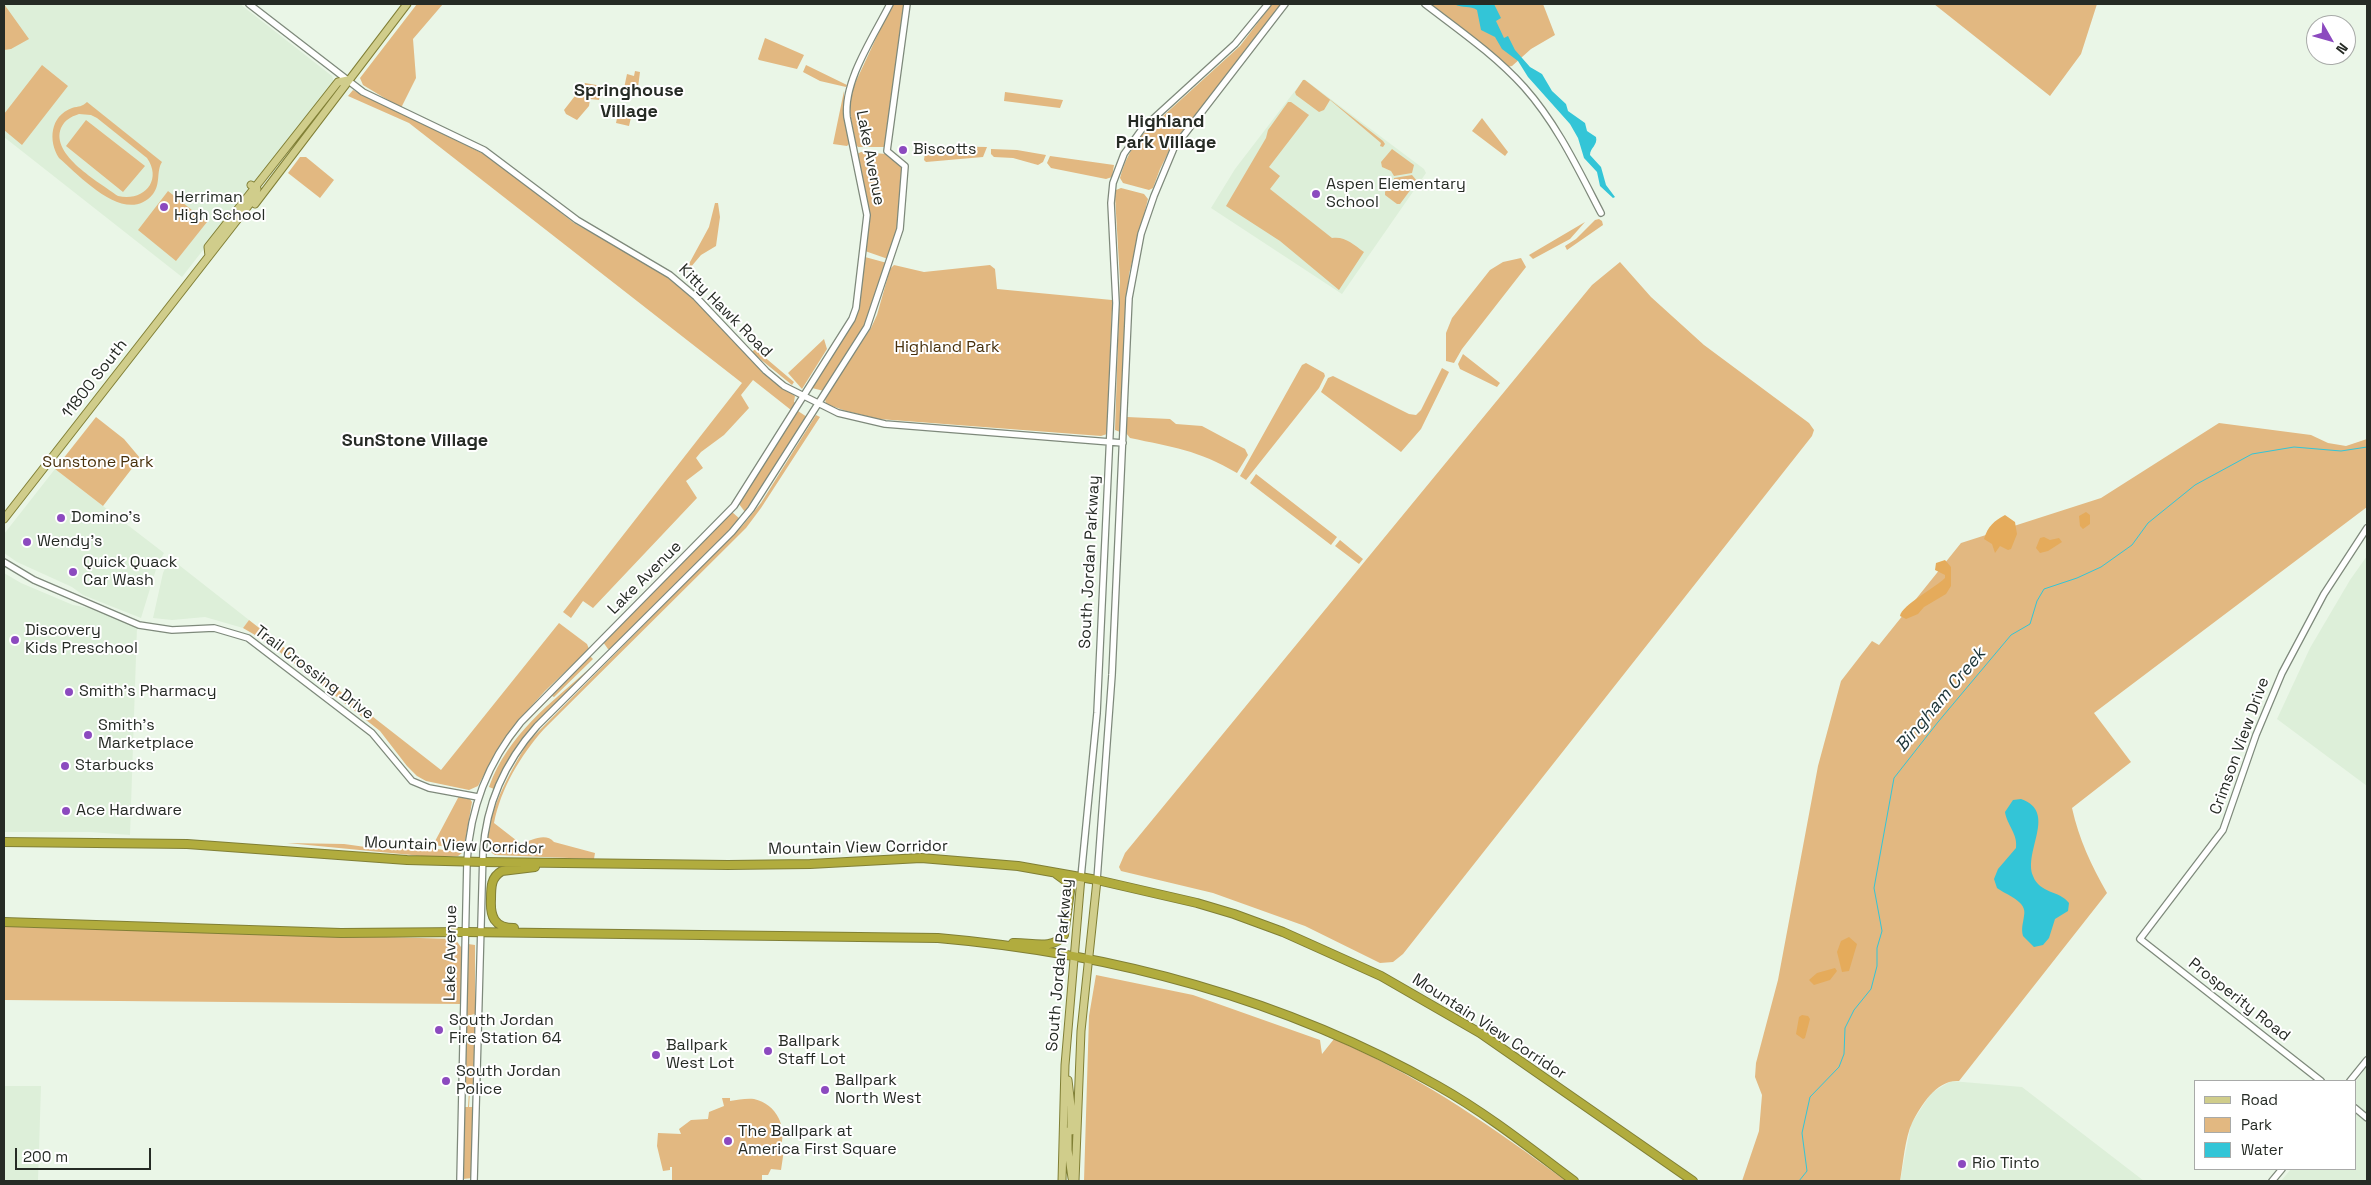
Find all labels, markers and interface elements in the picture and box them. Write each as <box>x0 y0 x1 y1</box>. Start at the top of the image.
north arrow <box>2306 15 2356 65</box>
text: N <box>2332 39 2352 58</box>
district label: Springhouse Village <box>574 80 684 122</box>
street label: Lake Avenue <box>851 109 889 207</box>
district label: Highland Park Village <box>1116 111 1216 154</box>
place label: Biscotts <box>913 140 976 160</box>
marker: Biscotts <box>897 144 909 156</box>
place label: Aspen Elementary School <box>1326 175 1466 213</box>
place label: Herriman High School <box>174 188 265 226</box>
marker: Aspen Elementary School <box>1310 188 1322 200</box>
marker: Herriman High School <box>158 201 170 213</box>
street label: Kitty Hawk Road <box>674 260 776 362</box>
street label: 11800 South <box>58 336 132 422</box>
park label: Highland Park <box>894 338 1000 358</box>
district label: SunStone Village <box>342 430 488 452</box>
park label: Sunstone Park <box>42 453 154 473</box>
street label: South Jordan Parkway <box>1076 475 1104 649</box>
place label: Domino's <box>71 508 141 528</box>
marker: Domino's <box>55 512 67 524</box>
place label: Wendy's <box>37 532 103 552</box>
marker: Wendy's <box>21 536 33 548</box>
street label: Lake Avenue <box>604 537 686 619</box>
place label: Quick Quack Car Wash <box>83 553 177 591</box>
marker: Quick Quack Car Wash <box>67 566 79 578</box>
place label: Discovery Kids Preschool <box>25 621 138 659</box>
street label: Trail Crossing Drive <box>251 622 377 724</box>
marker: Discovery Kids Preschool <box>9 634 21 646</box>
water label: Bingham Creek <box>1891 643 1991 757</box>
street label: Crimson View Drive <box>2206 675 2274 817</box>
place label: Smith's Pharmacy <box>79 682 216 702</box>
marker: Smith's Pharmacy <box>63 686 75 698</box>
place label: Smith's Marketplace <box>98 716 194 754</box>
marker: Smith's Marketplace <box>82 729 94 741</box>
place label: Starbucks <box>75 756 154 776</box>
marker: Starbucks <box>59 760 71 772</box>
place label: Ace Hardware <box>76 801 182 821</box>
marker: Ace Hardware <box>60 805 72 817</box>
street label: Mountain View Corridor <box>364 833 544 859</box>
street label: Mountain View Corridor <box>768 837 948 859</box>
street label: South Jordan Parkway <box>1043 878 1077 1052</box>
street label: Lake Avenue <box>441 905 461 1001</box>
street label: Prosperity Road <box>2184 954 2294 1046</box>
street label: Mountain View Corridor <box>1408 970 1570 1084</box>
place label: South Jordan Fire Station 64 <box>449 1011 562 1049</box>
marker: South Jordan Fire Station 64 <box>433 1024 445 1036</box>
place label: Ballpark Staff Lot <box>778 1032 846 1070</box>
place label: Ballpark West Lot <box>666 1036 735 1074</box>
marker: Ballpark Staff Lot <box>762 1045 774 1057</box>
marker: Ballpark West Lot <box>650 1049 662 1061</box>
place label: South Jordan Police <box>456 1062 561 1100</box>
place label: Ballpark North West <box>835 1071 922 1109</box>
marker: South Jordan Police <box>440 1075 452 1087</box>
legend <box>2194 1080 2356 1170</box>
marker: Ballpark North West <box>819 1084 831 1096</box>
text: Road <box>2241 1090 2278 1109</box>
text: Park <box>2241 1115 2272 1134</box>
place label: The Ballpark at America First Square <box>738 1122 897 1160</box>
marker: The Ballpark at America First Square <box>722 1135 734 1147</box>
scale bar <box>18 1138 154 1170</box>
text: Water <box>2241 1140 2283 1159</box>
text: 200 m <box>23 1147 68 1166</box>
place label: Rio Tinto <box>1972 1154 2040 1174</box>
marker: Rio Tinto <box>1956 1158 1968 1170</box>

